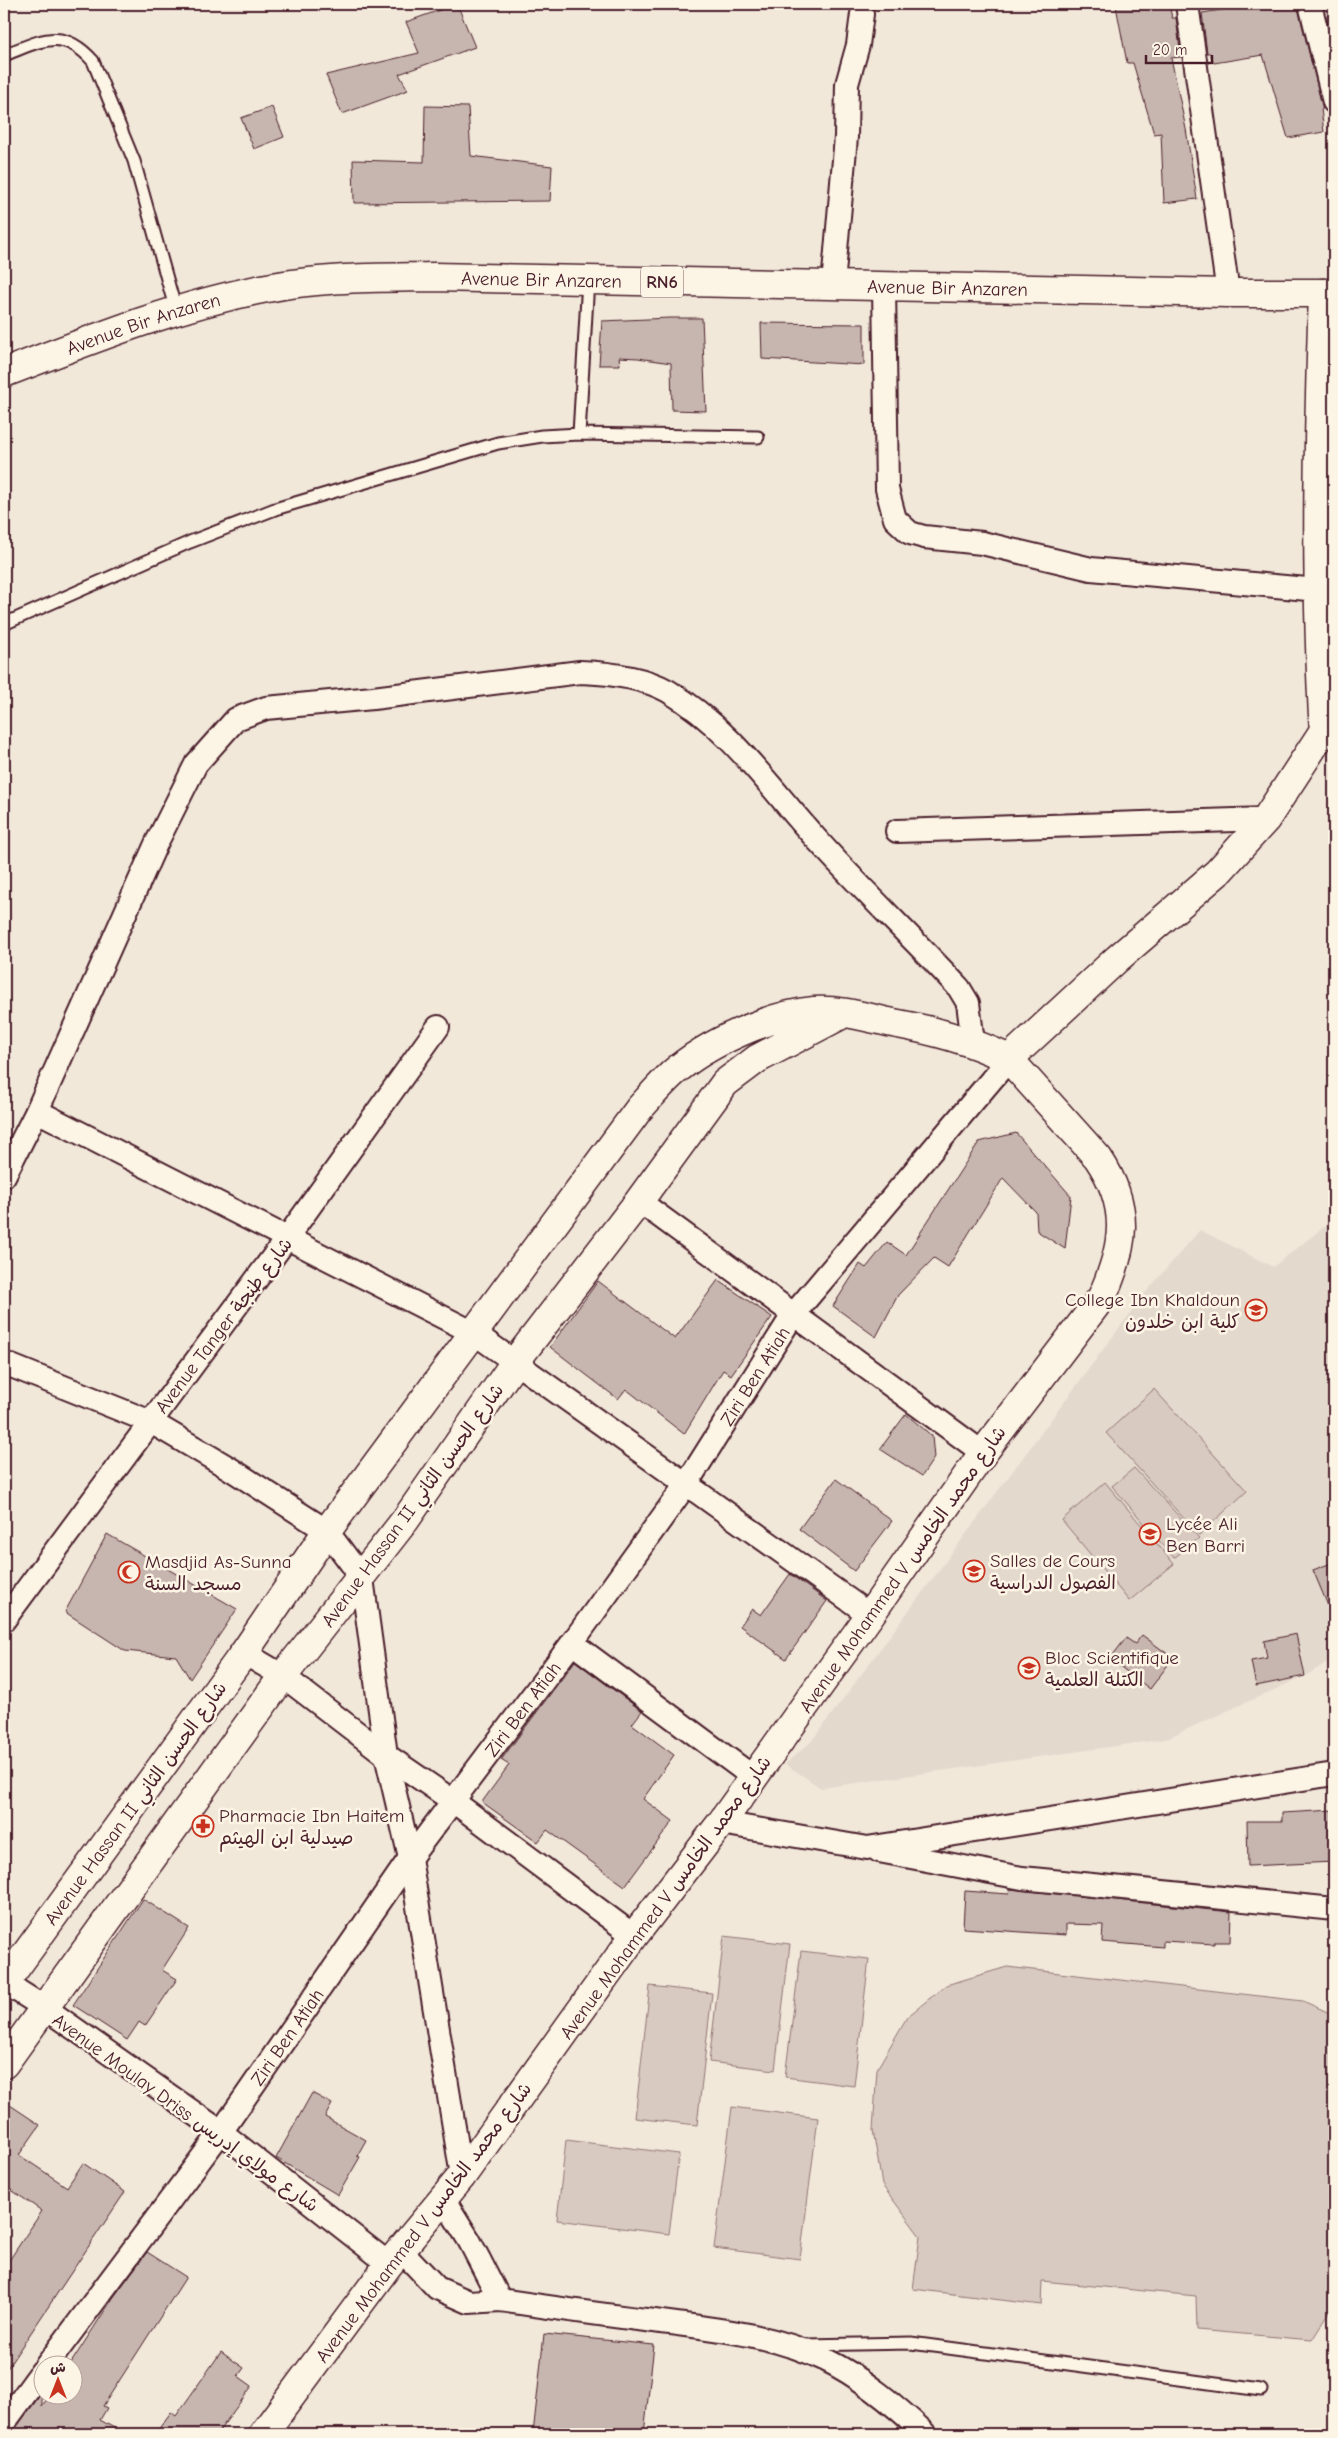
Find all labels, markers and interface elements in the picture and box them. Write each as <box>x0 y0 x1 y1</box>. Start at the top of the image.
scale bar <box>1146 32 1212 64</box>
text: 20 m <box>1153 41 1187 59</box>
road number: RN6 <box>641 266 683 298</box>
street label: Avenue Bir Anzaren <box>461 268 622 293</box>
street label: Avenue Bir Anzaren <box>867 276 1028 301</box>
street label: Avenue Bir Anzaren <box>64 289 223 360</box>
street label: Avenue Tanger شارع طنجة <box>151 1234 299 1419</box>
place label: College Ibn Khaldoun كلية ابن خلدون <box>1065 1289 1240 1333</box>
school or university icon: College Ibn Khaldoun كلية ابن خلدون <box>1244 1298 1268 1322</box>
street label: Ziri Ben Atiah <box>716 1323 795 1430</box>
street label: Avenue Hassan II شارع الحسن الثاني <box>317 1380 513 1634</box>
street label: Avenue Mohammed V شارع محمد الخامس <box>795 1422 1012 1718</box>
place label: Lycée Ali Ben Barri <box>1166 1513 1245 1557</box>
school or university icon: Lycée Ali Ben Barri <box>1138 1522 1162 1546</box>
place label: Salles de Cours الفصول الدراسية <box>990 1550 1116 1594</box>
place label: Masdjid As-Sunna مسجد السنة <box>145 1551 291 1595</box>
school or university icon: Salles de Cours الفصول الدراسية <box>962 1559 986 1583</box>
mosque icon: Masdjid As-Sunna مسجد السنة <box>117 1560 141 1584</box>
place label: Bloc Scientifique الكتلة العلمية <box>1045 1647 1179 1691</box>
school or university icon: Bloc Scientifique الكتلة العلمية <box>1017 1656 1041 1680</box>
street label: Ziri Ben Atiah <box>481 1658 566 1761</box>
street label: Avenue Hassan II شارع الحسن الثاني <box>40 1678 236 1932</box>
street label: Avenue Mohammed V شارع محمد الخامس <box>556 1752 778 2045</box>
place label: Pharmacie Ibn Haitem صيدلية ابن الهيثم <box>219 1805 404 1852</box>
pharmacy icon: Pharmacie Ibn Haitem صيدلية ابن الهيثم <box>191 1814 215 1838</box>
street label: Ziri Ben Atiah <box>247 1985 329 2090</box>
street label: Avenue Moulay Driss شارع مولاي إدريس <box>46 2009 323 2219</box>
street label: Avenue Mohammed V شارع محمد الخامس <box>311 2078 538 2368</box>
north arrow <box>32 2356 82 2406</box>
text: ش <box>50 2359 66 2376</box>

